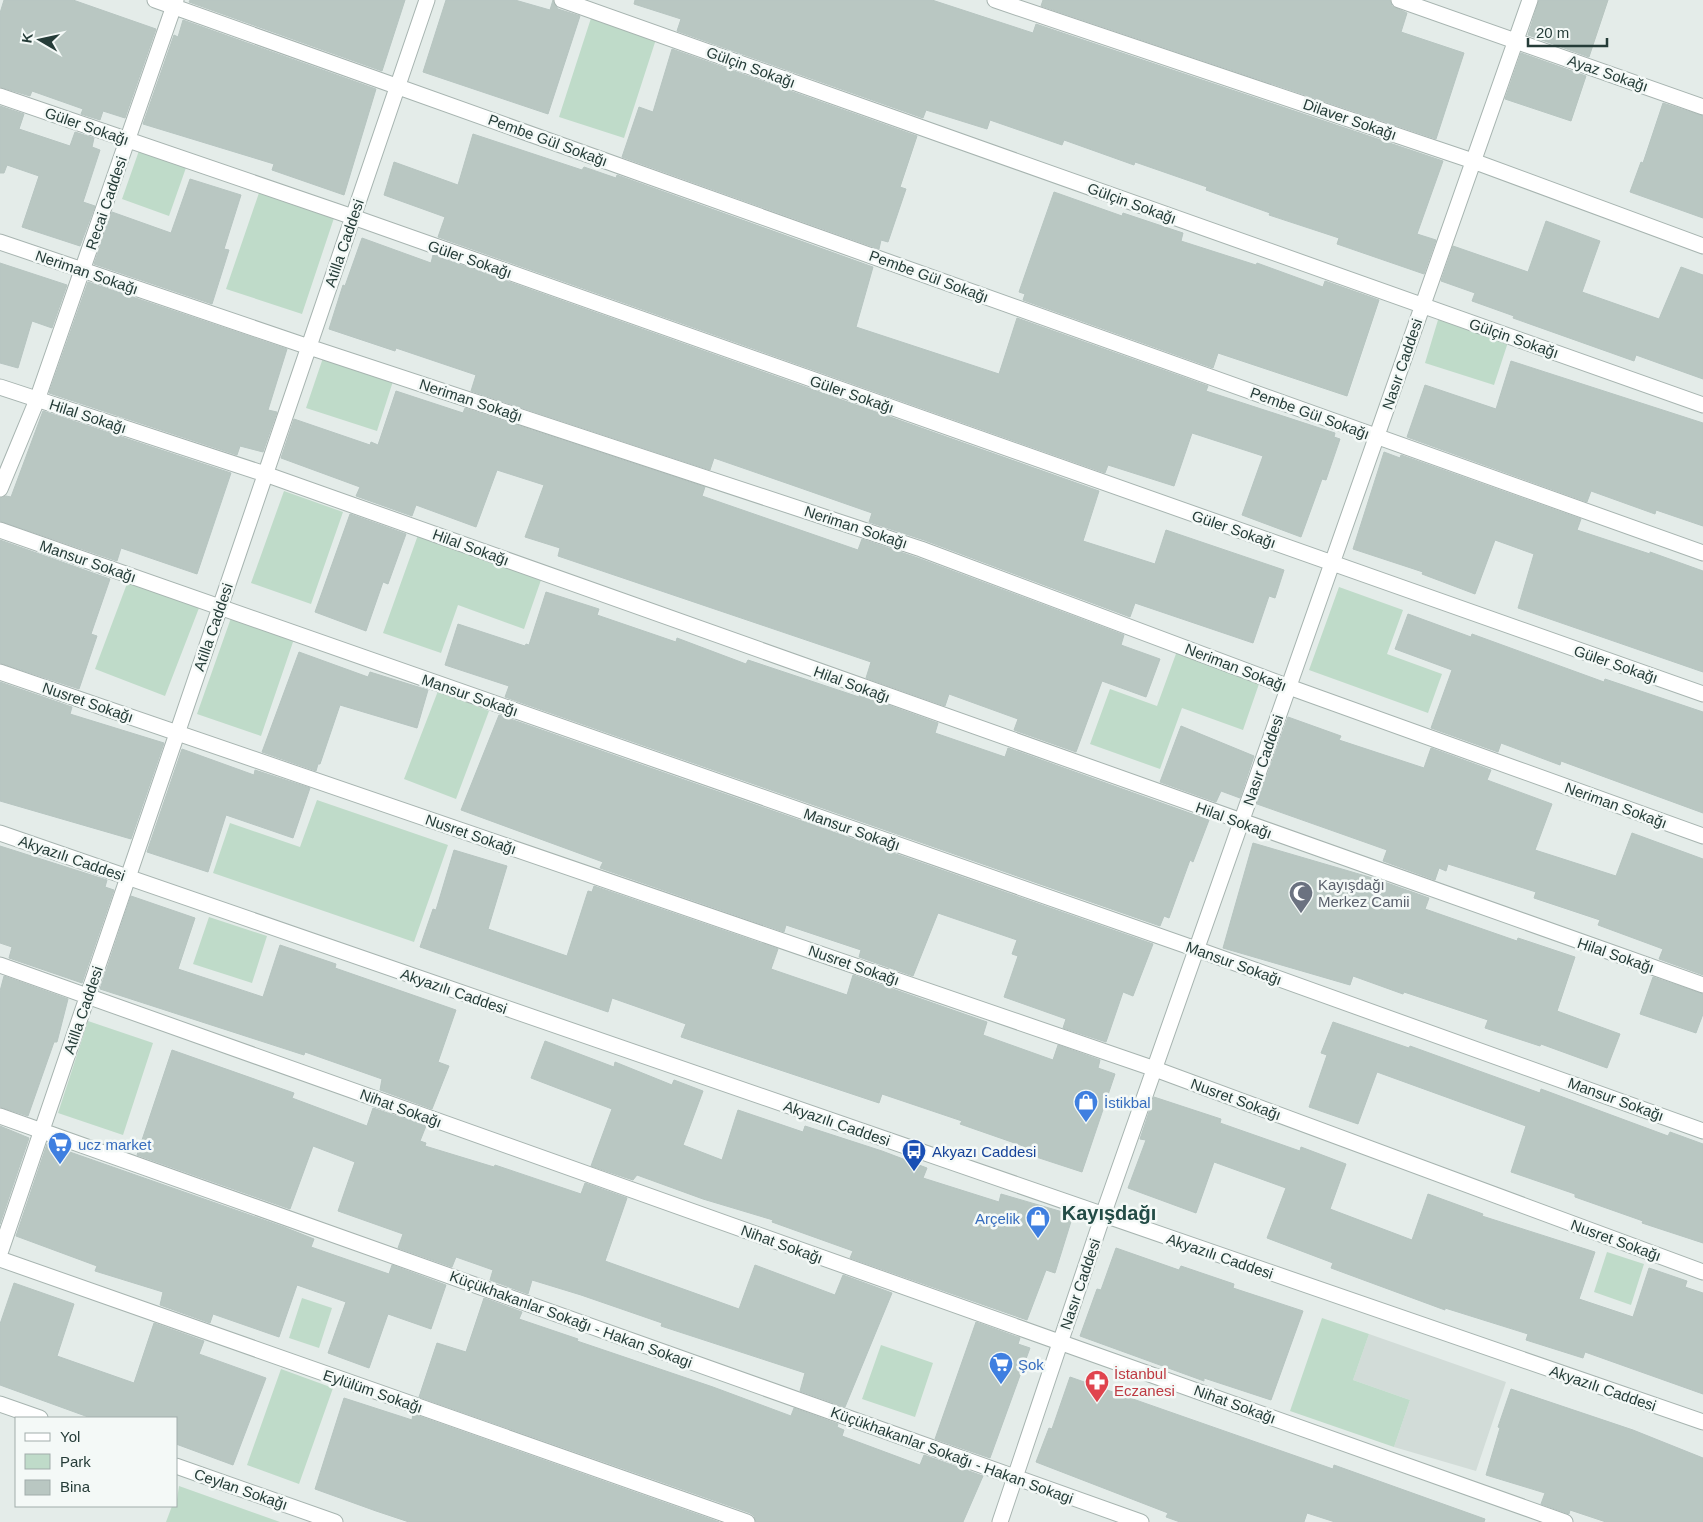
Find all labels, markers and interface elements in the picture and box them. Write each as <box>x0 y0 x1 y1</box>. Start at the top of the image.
north arrow <box>15 15 65 65</box>
scale bar <box>1528 15 1607 47</box>
text: 20 m <box>1536 24 1569 41</box>
text: K <box>18 32 36 44</box>
street label: Gülçin Sokağı <box>704 43 798 91</box>
street label: Ayaz Sokağı <box>1566 51 1650 95</box>
street label: Dilaver Sokağı <box>1301 95 1399 143</box>
street label: Güler Sokağı <box>43 104 131 148</box>
street label: Pembe Gül Sokağı <box>486 110 610 170</box>
street label: Recai Caddesi <box>82 154 130 252</box>
street label: Gülçin Sokağı <box>1085 179 1179 227</box>
street label: Atilla Caddesi <box>321 197 367 289</box>
street label: Güler Sokağı <box>426 237 514 281</box>
street label: Neriman Sokağı <box>33 246 141 298</box>
street label: Pembe Gül Sokağı <box>867 246 991 306</box>
street label: Gülçin Sokağı <box>1467 315 1561 361</box>
street label: Nasır Caddesi <box>1378 316 1426 412</box>
street label: Güler Sokağı <box>808 372 896 416</box>
street label: Neriman Sokağı <box>417 375 525 425</box>
street label: Pembe Gül Sokağı <box>1248 383 1372 443</box>
street label: Hilal Sokağı <box>47 396 129 436</box>
street label: Neriman Sokağı <box>802 502 910 552</box>
street label: Güler Sokağı <box>1190 507 1278 551</box>
street label: Hilal Sokağı <box>430 525 512 569</box>
street label: Mansur Sokağı <box>38 537 138 585</box>
street label: Atilla Caddesi <box>190 581 236 673</box>
street label: Neriman Sokağı <box>1183 640 1289 694</box>
street label: Güler Sokağı <box>1572 642 1660 686</box>
street label: Hilal Sokağı <box>811 662 893 706</box>
street label: Mansur Sokağı <box>420 671 520 719</box>
street label: Nusret Sokağı <box>40 678 136 726</box>
street label: Nasır Caddesi <box>1239 712 1287 808</box>
street label: Neriman Sokağı <box>1563 779 1669 831</box>
street label: Hilal Sokağı <box>1193 798 1275 842</box>
street label: Mansur Sokağı <box>802 805 902 853</box>
street label: Nusret Sokağı <box>423 810 519 858</box>
street label: Akyazılı Caddesi <box>16 832 128 884</box>
place label: Kayışdağı Merkez Camii <box>1318 876 1410 910</box>
mosque icon: Kayışdağı Merkez Camii <box>1288 880 1314 914</box>
street label: Hilal Sokağı <box>1575 934 1657 976</box>
street label: Mansur Sokağı <box>1184 938 1284 988</box>
street label: Nusret Sokağı <box>806 941 902 989</box>
street label: Atilla Caddesi <box>60 964 106 1056</box>
street label: Akyazılı Caddesi <box>398 965 510 1017</box>
street label: Mansur Sokağı <box>1566 1074 1666 1124</box>
street label: Nusret Sokağı <box>1188 1075 1284 1123</box>
street label: Nihat Sokağı <box>358 1085 444 1131</box>
shop icon: İstikbal <box>1073 1089 1099 1123</box>
place label: İstikbal <box>1104 1094 1151 1111</box>
street label: Akyazılı Caddesi <box>781 1097 893 1149</box>
supermarket icon: ucz market <box>47 1131 73 1165</box>
place label: ucz market <box>78 1136 152 1153</box>
bus stop icon: Akyazı Caddesi <box>901 1138 927 1172</box>
place label: Akyazı Caddesi <box>932 1143 1036 1160</box>
district label: Kayışdağı <box>1062 1202 1156 1224</box>
shop icon: Arçelik <box>1025 1205 1051 1239</box>
place label: Arçelik <box>975 1210 1020 1227</box>
street label: Nusret Sokağı <box>1568 1216 1664 1264</box>
street label: Nihat Sokağı <box>739 1221 825 1267</box>
street label: Akyazılı Caddesi <box>1164 1230 1276 1282</box>
street label: Nasır Caddesi <box>1056 1236 1104 1332</box>
street label: Küçükhakanlar Sokağı - Hakan Sokagi <box>447 1267 695 1371</box>
supermarket icon: Şok <box>988 1351 1014 1385</box>
place label: Şok <box>1018 1356 1044 1373</box>
street label: Akyazılı Caddesi <box>1547 1362 1659 1414</box>
place label: İstanbul Eczanesi <box>1114 1365 1175 1399</box>
street label: Eylülüm Sokağı <box>321 1366 425 1416</box>
pharmacy icon: İstanbul Eczanesi <box>1084 1369 1110 1403</box>
street label: Nihat Sokağı <box>1192 1381 1278 1427</box>
street label: Küçükhakanlar Sokağı - Hakan Sokagi <box>828 1403 1076 1507</box>
legend <box>15 1417 178 1507</box>
text: Yol <box>60 1428 80 1445</box>
text: Park <box>60 1453 91 1470</box>
street label: Ceylan Sokağı <box>192 1465 290 1513</box>
text: Bina <box>60 1478 91 1495</box>

